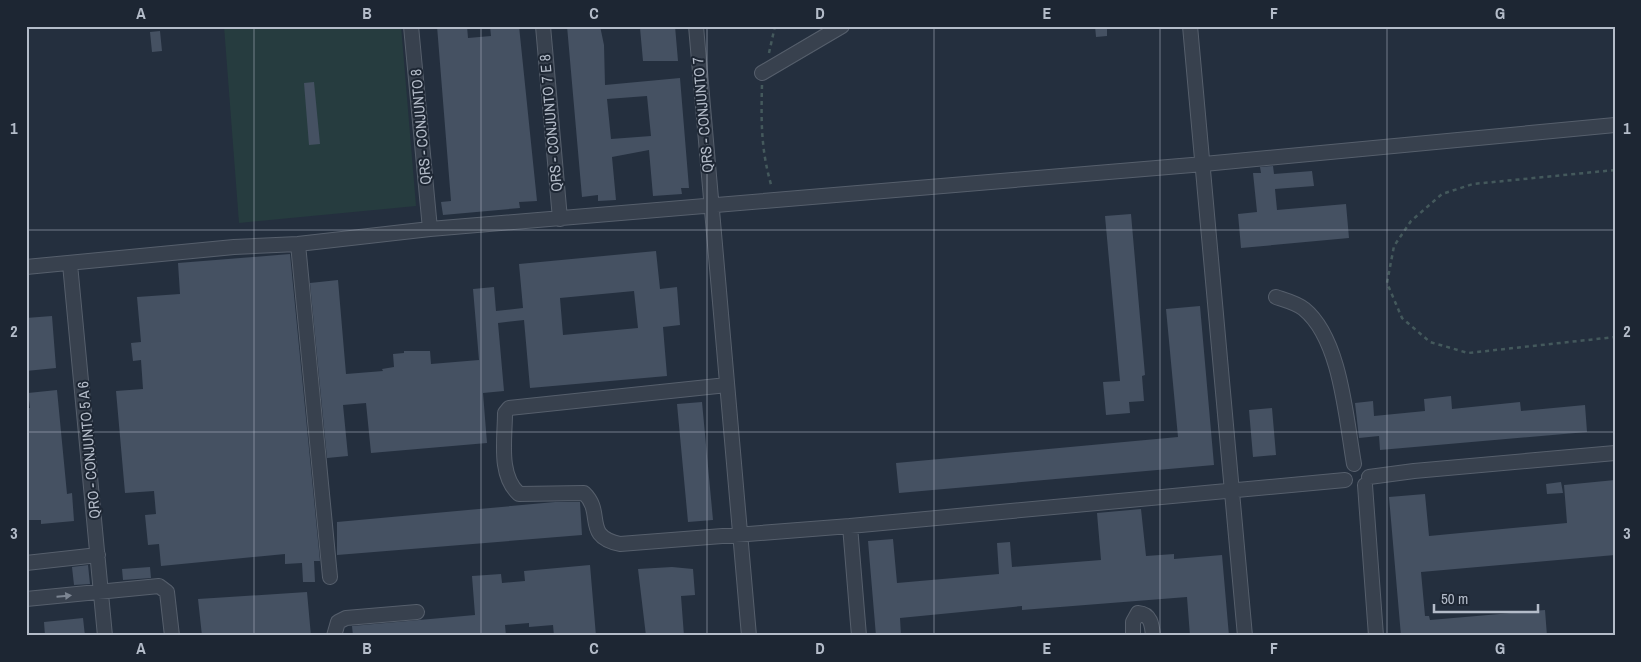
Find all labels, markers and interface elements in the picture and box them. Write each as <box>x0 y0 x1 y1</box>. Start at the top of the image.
text: A <box>136 2 146 24</box>
text: B <box>362 2 372 24</box>
text: C <box>589 2 599 24</box>
text: D <box>815 2 825 24</box>
text: E <box>1043 2 1052 24</box>
text: F <box>1270 2 1278 24</box>
text: G <box>1495 2 1505 24</box>
street label: QRS - CONJUNTO 7 E 8 <box>534 53 567 193</box>
street label: QRS - CONJUNTO 7 <box>687 56 718 174</box>
street label: QRS - CONJUNTO 8 <box>405 68 436 186</box>
text: 1 <box>10 117 18 139</box>
text: 1 <box>1623 117 1631 139</box>
text: 2 <box>10 320 18 342</box>
text: 2 <box>1623 320 1631 342</box>
street label: QRO - CONJUNTO 5 A 6 <box>72 380 105 520</box>
text: 3 <box>10 522 18 544</box>
text: 3 <box>1623 522 1631 544</box>
scale bar <box>1434 582 1537 614</box>
text: 50 m <box>1441 588 1468 609</box>
one-way arrow <box>56 592 72 600</box>
text: A <box>136 637 146 659</box>
text: B <box>362 637 372 659</box>
text: C <box>589 637 599 659</box>
text: D <box>815 637 825 659</box>
text: E <box>1043 637 1052 659</box>
text: F <box>1270 637 1278 659</box>
text: G <box>1495 637 1505 659</box>

